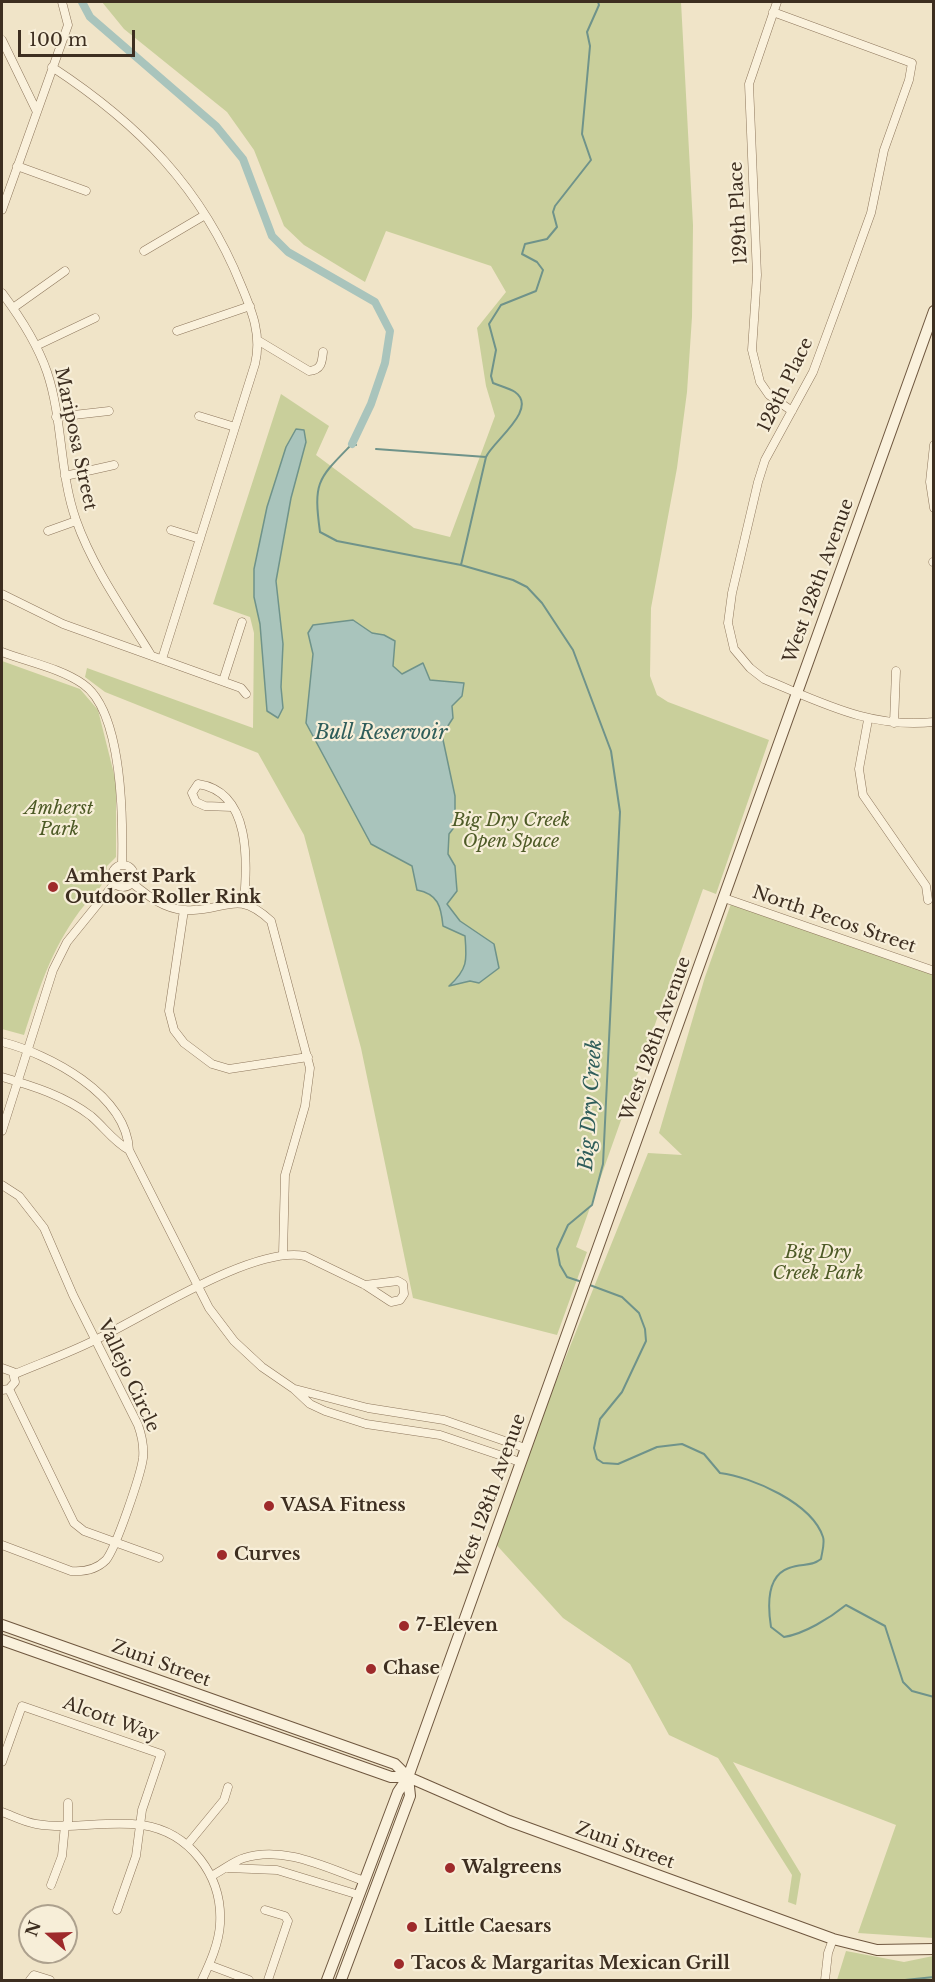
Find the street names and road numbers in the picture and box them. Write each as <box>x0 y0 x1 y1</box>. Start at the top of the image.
street label: 129th Place <box>726 161 752 265</box>
street label: 128th Place <box>754 334 818 436</box>
street label: Mariposa Street <box>49 365 101 513</box>
street label: West 128th Avenue <box>779 496 859 666</box>
street label: North Pecos Street <box>749 882 919 958</box>
street label: West 128th Avenue <box>616 954 696 1124</box>
street label: Vallejo Circle <box>93 1316 163 1436</box>
street label: West 128th Avenue <box>451 1411 531 1581</box>
street label: Zuni Street <box>109 1636 213 1692</box>
street label: Alcott Way <box>60 1693 162 1747</box>
street label: Zuni Street <box>573 1818 677 1874</box>

